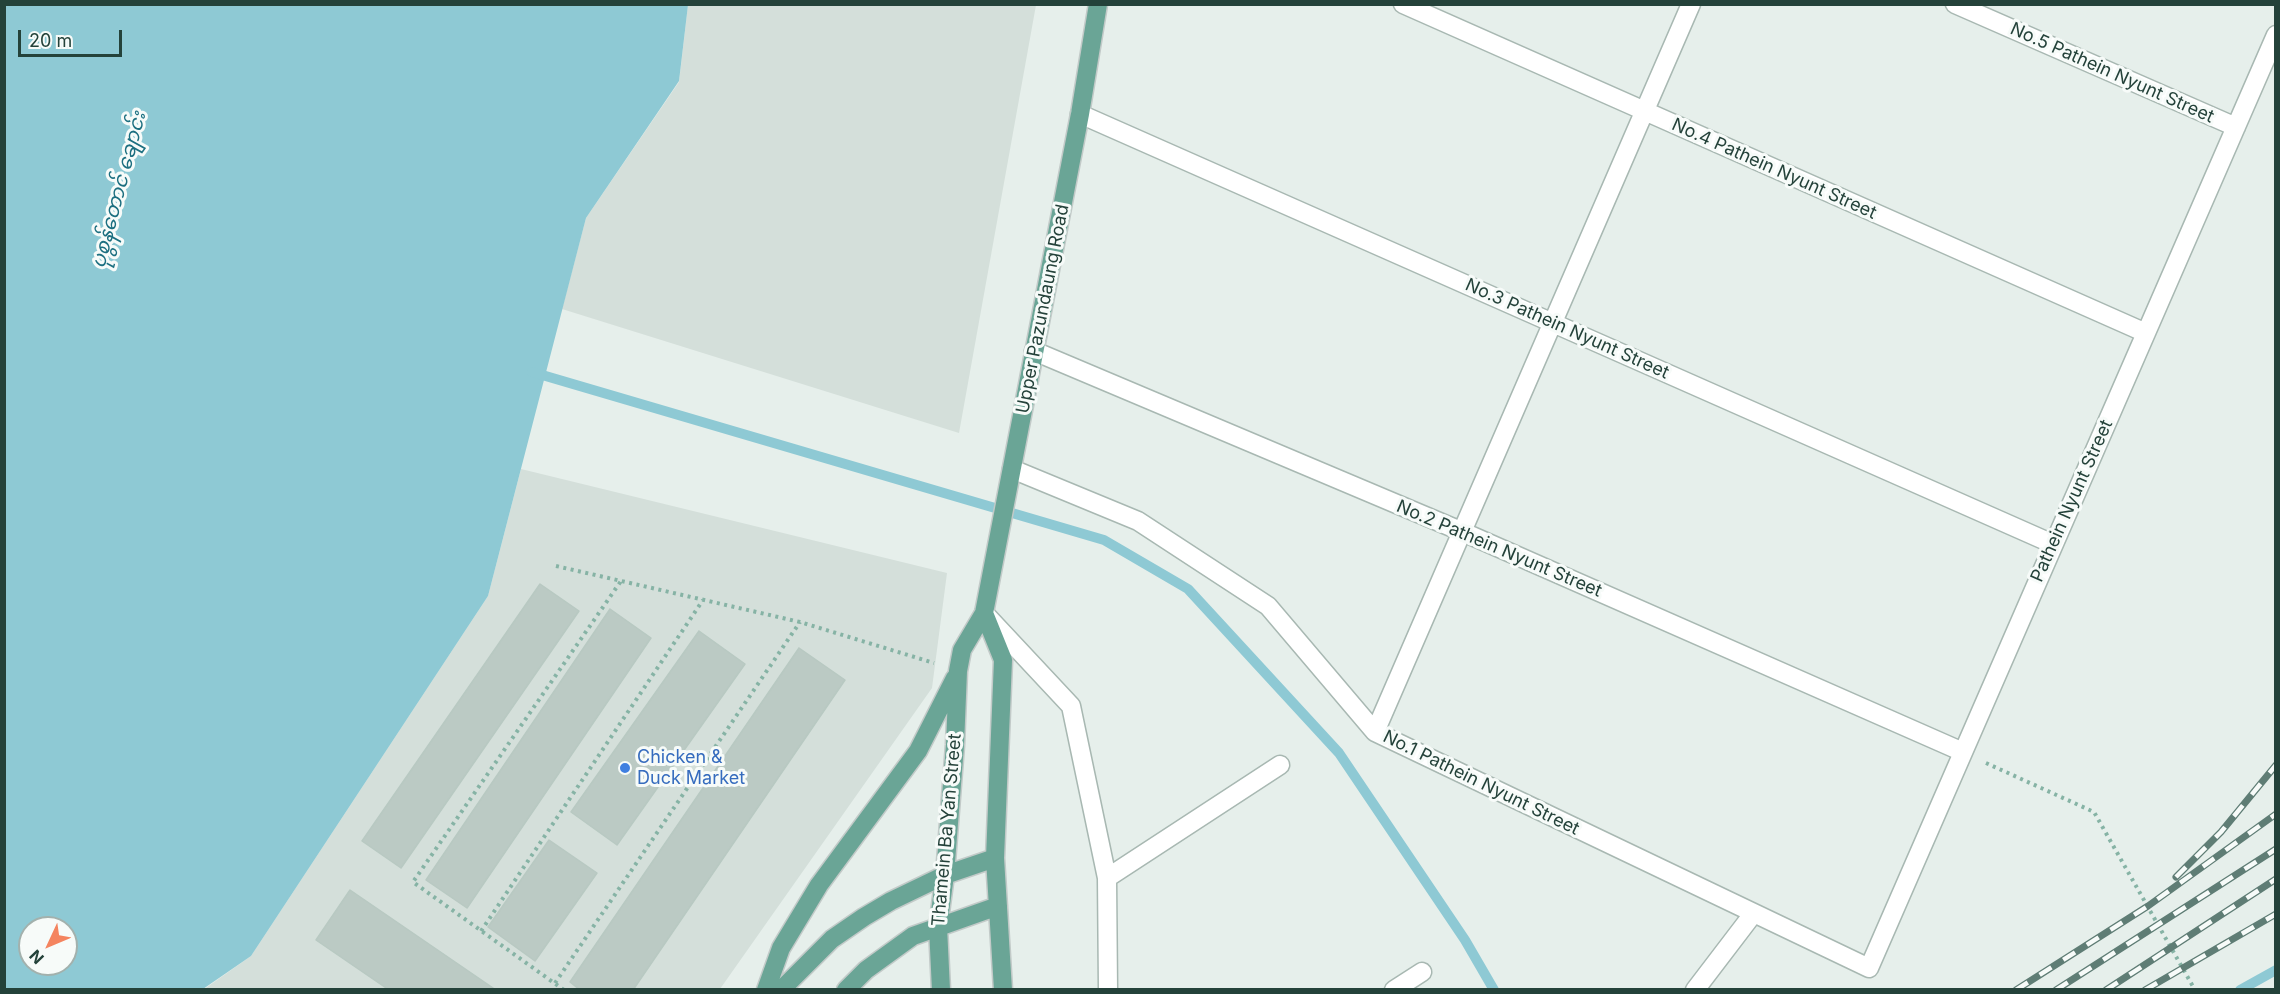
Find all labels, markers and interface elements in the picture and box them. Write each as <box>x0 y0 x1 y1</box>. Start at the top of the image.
scale bar <box>21 18 124 56</box>
street label: No.5 Pathein Nyunt Street <box>2007 18 2217 128</box>
text: 20 m <box>29 30 72 51</box>
water label: ပုစွန်တောင် ချောင်း <box>87 109 151 271</box>
street label: No.4 Pathein Nyunt Street <box>1668 114 1880 224</box>
street label: Upper Pazundaung Road <box>1012 203 1074 415</box>
street label: No.3 Pathein Nyunt Street <box>1462 274 1672 384</box>
street label: Pathein Nyunt Street <box>2026 416 2118 586</box>
street label: No.2 Pathein Nyunt Street <box>1393 496 1605 602</box>
street label: No.1 Pathein Nyunt Street <box>1379 726 1583 840</box>
street label: Thamein Ba Yan Street <box>928 733 966 927</box>
place label: Chicken & Duck Market <box>637 747 745 789</box>
marker: Chicken & Duck Market <box>618 761 632 775</box>
north arrow <box>18 916 78 976</box>
text: N <box>25 946 48 968</box>

